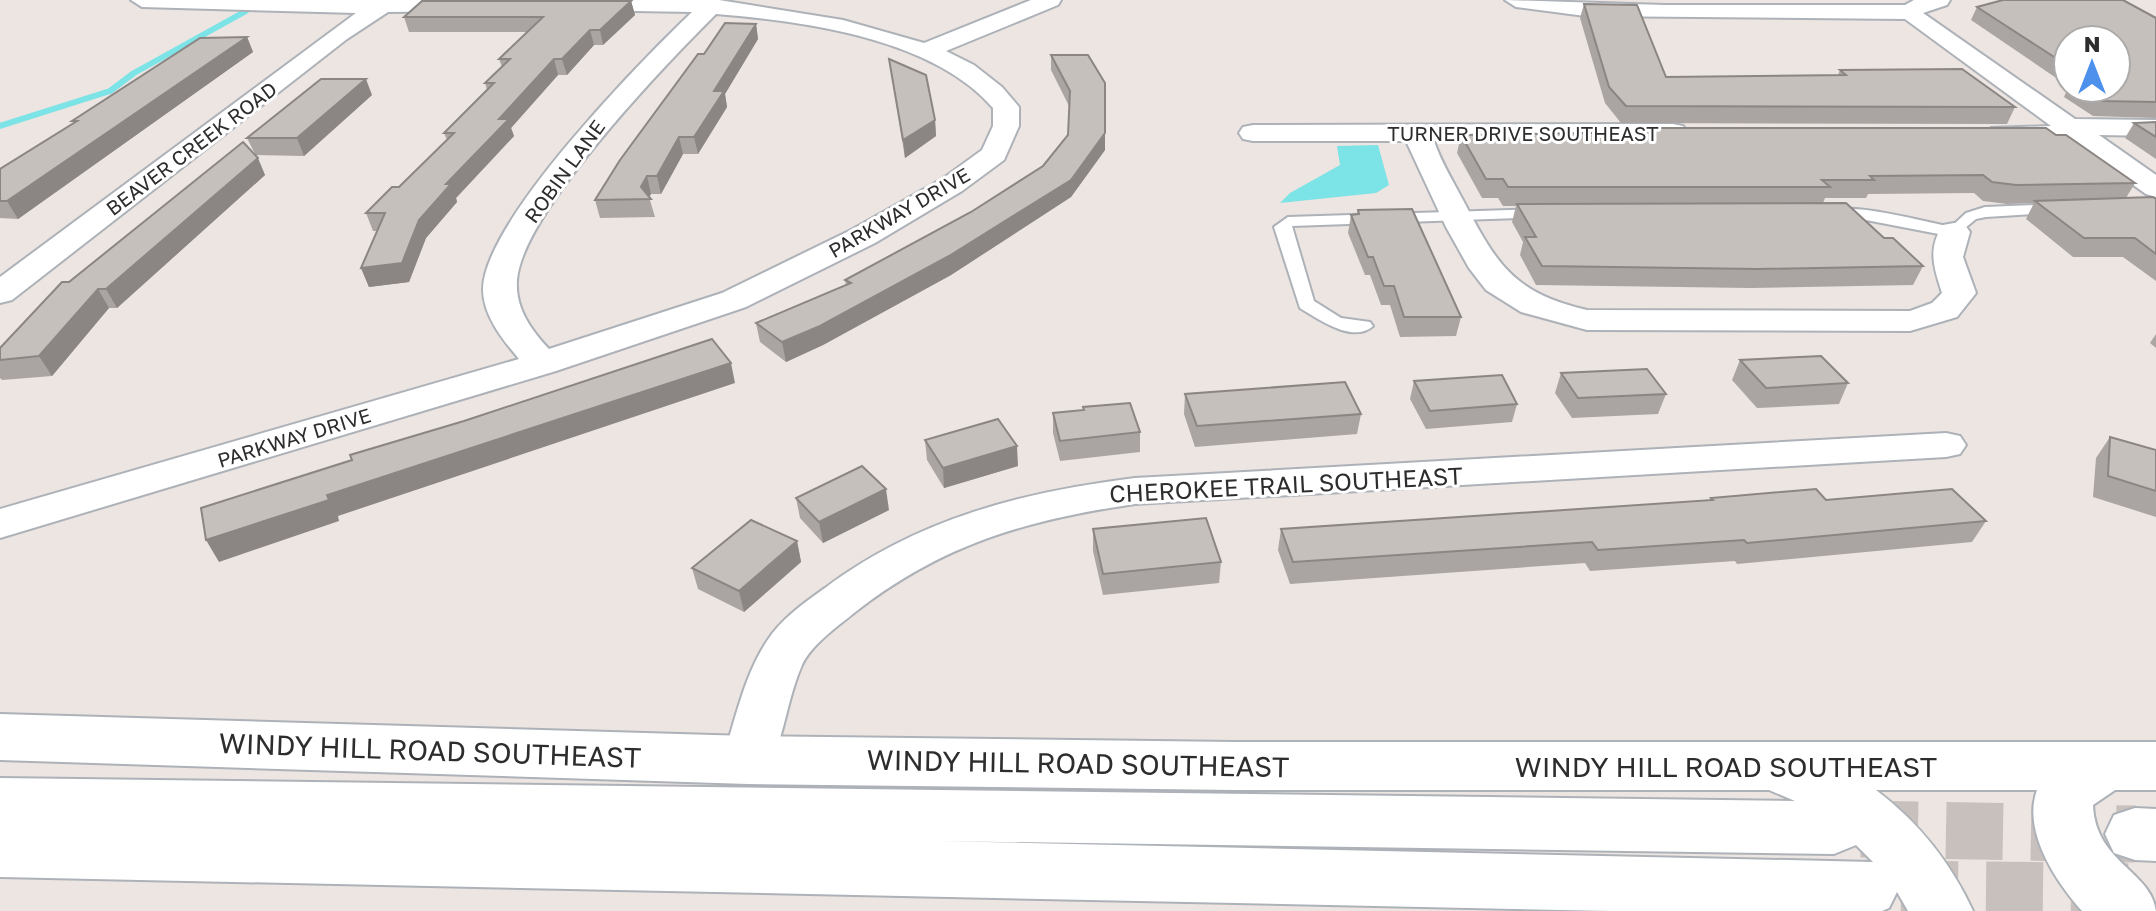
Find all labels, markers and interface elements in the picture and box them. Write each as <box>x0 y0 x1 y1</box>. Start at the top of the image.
north arrow <box>2052 24 2132 104</box>
text: N <box>2084 30 2100 57</box>
street label: BEAVER CREEK ROAD <box>101 76 281 220</box>
street label: ROBIN LANE <box>519 115 609 227</box>
street label: TURNER DRIVE SOUTHEAST <box>1387 121 1659 145</box>
street label: PARKWAY DRIVE <box>824 162 974 262</box>
street label: PARKWAY DRIVE <box>214 402 374 472</box>
street label: CHEROKEE TRAIL SOUTHEAST <box>1109 460 1464 508</box>
street label: WINDY HILL ROAD SOUTHEAST <box>218 726 642 774</box>
street label: WINDY HILL ROAD SOUTHEAST <box>867 743 1289 783</box>
street label: WINDY HILL ROAD SOUTHEAST <box>1515 750 1937 783</box>

